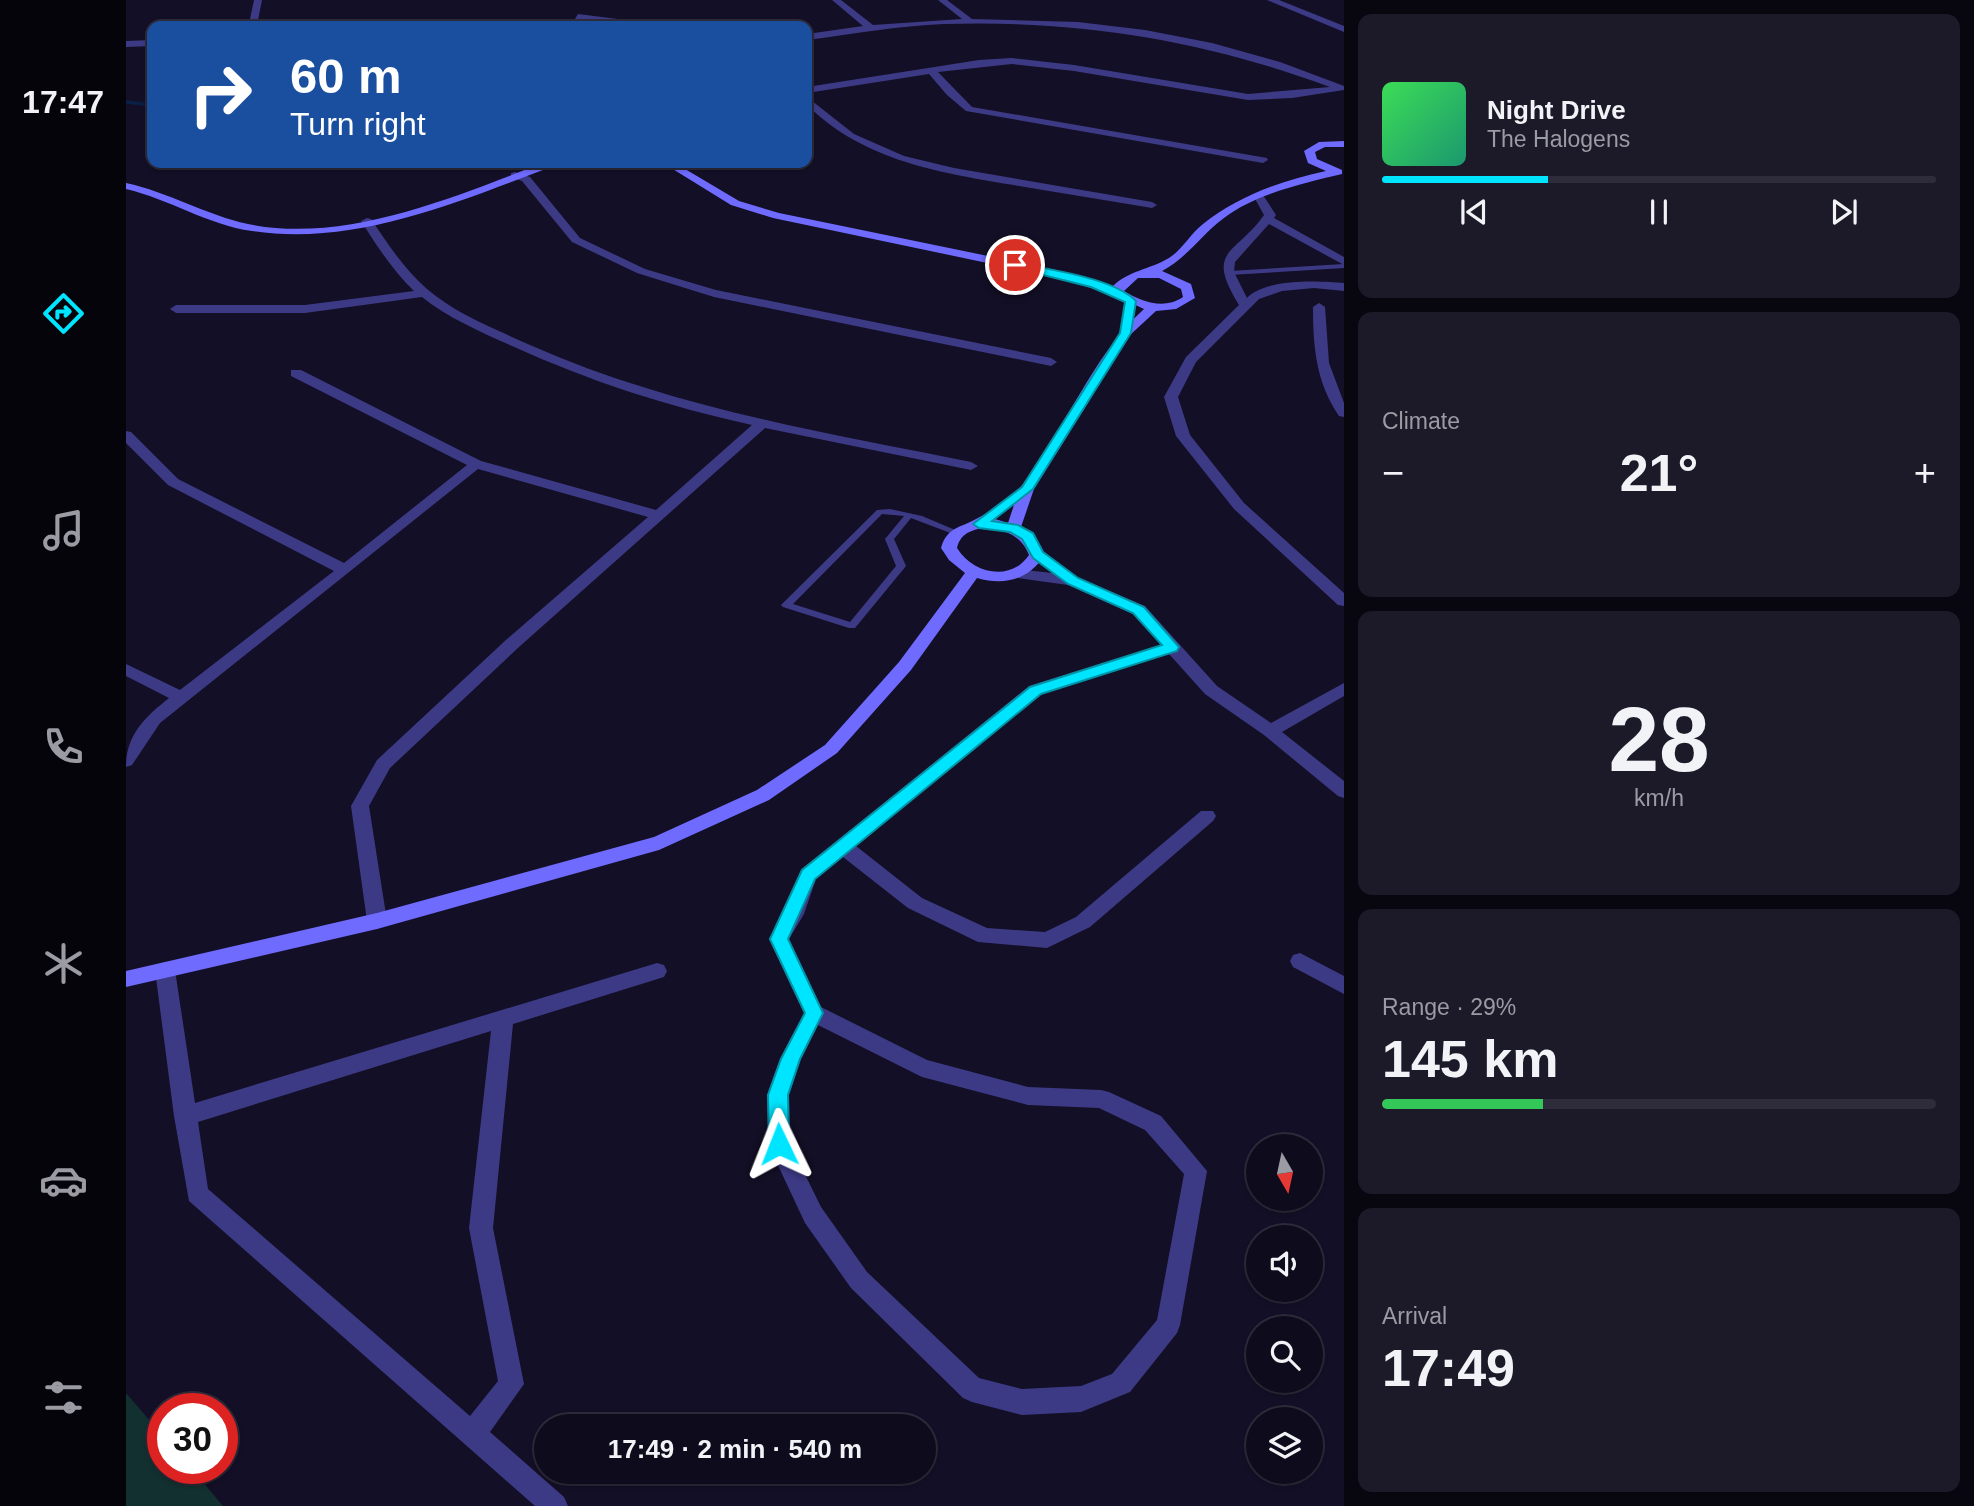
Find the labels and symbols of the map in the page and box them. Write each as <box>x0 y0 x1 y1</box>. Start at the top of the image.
pin <box>985 235 1045 295</box>
position arrow <box>742 1107 816 1181</box>
north arrow <box>1246 1134 1323 1211</box>
speed limit sign: 30 <box>147 1393 238 1484</box>

